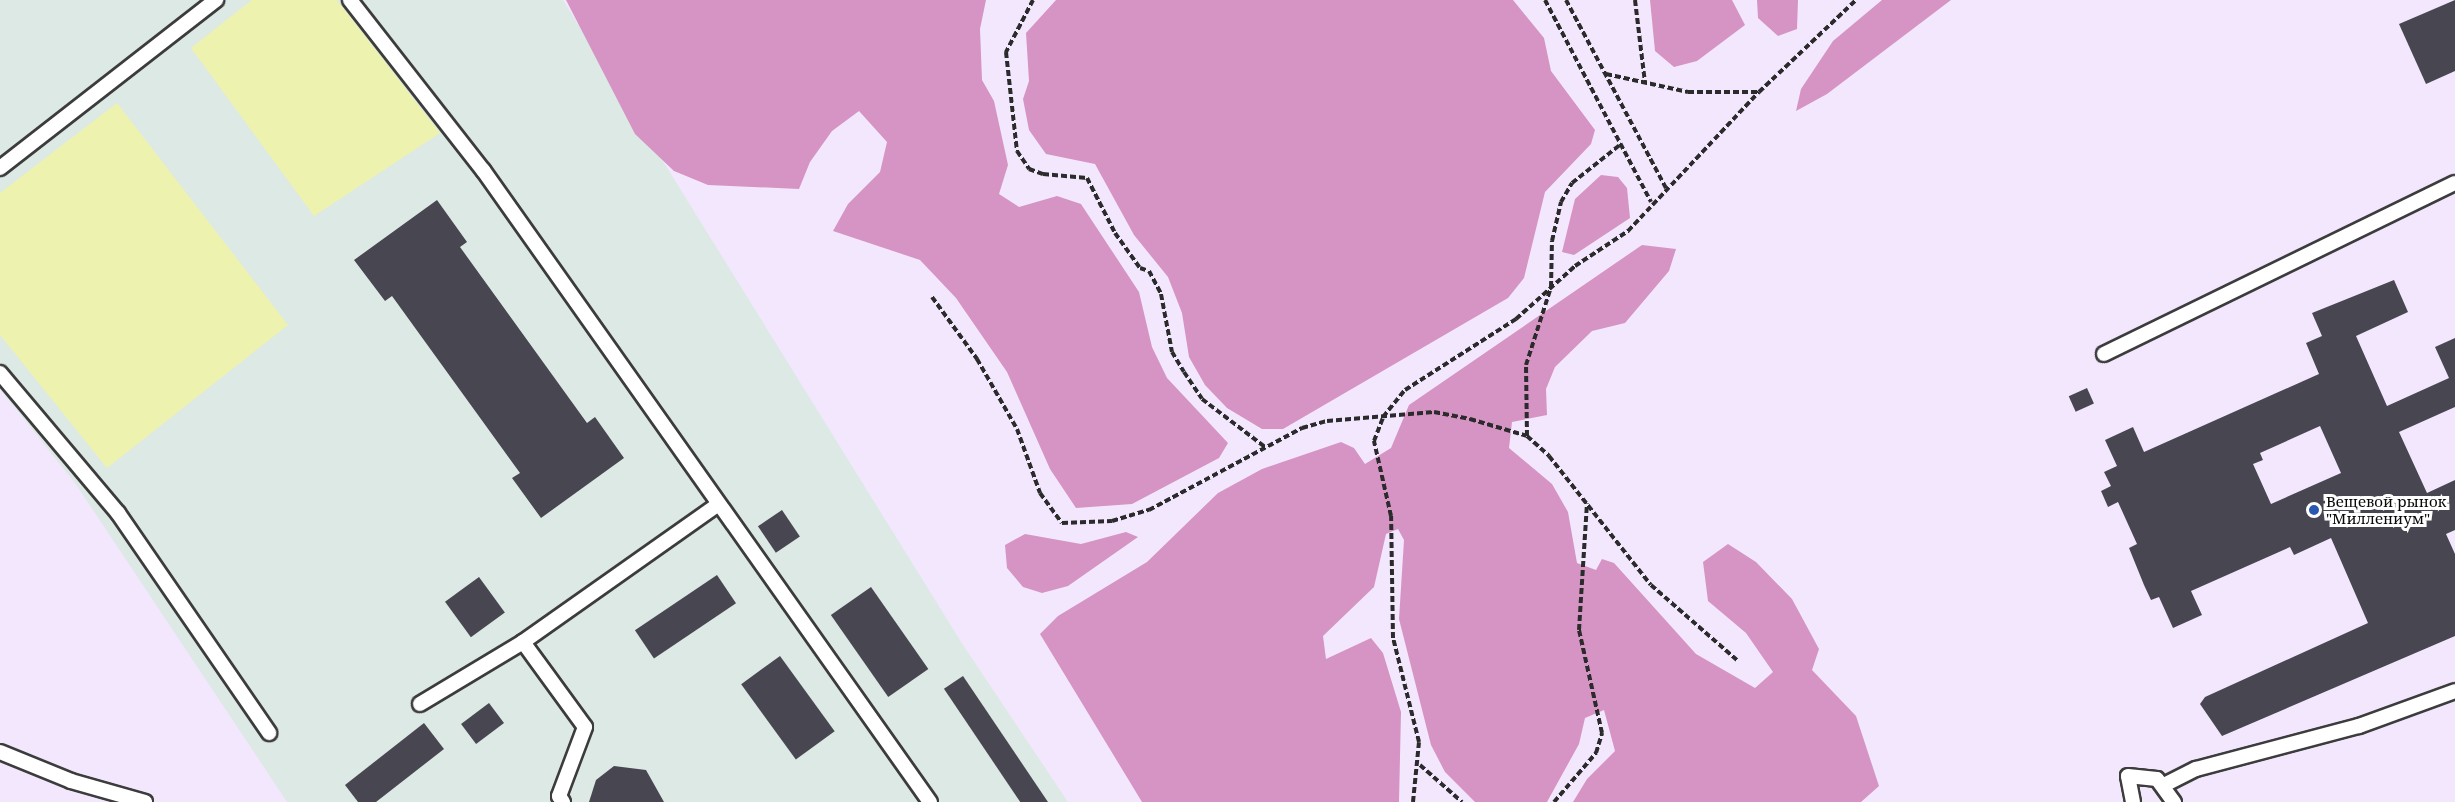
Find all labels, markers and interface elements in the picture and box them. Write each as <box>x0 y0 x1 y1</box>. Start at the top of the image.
place label: Вещевой рынок "Миллениум" <box>2326 492 2446 527</box>
marker: Вещевой рынок "Миллениум" <box>2307 503 2321 517</box>

